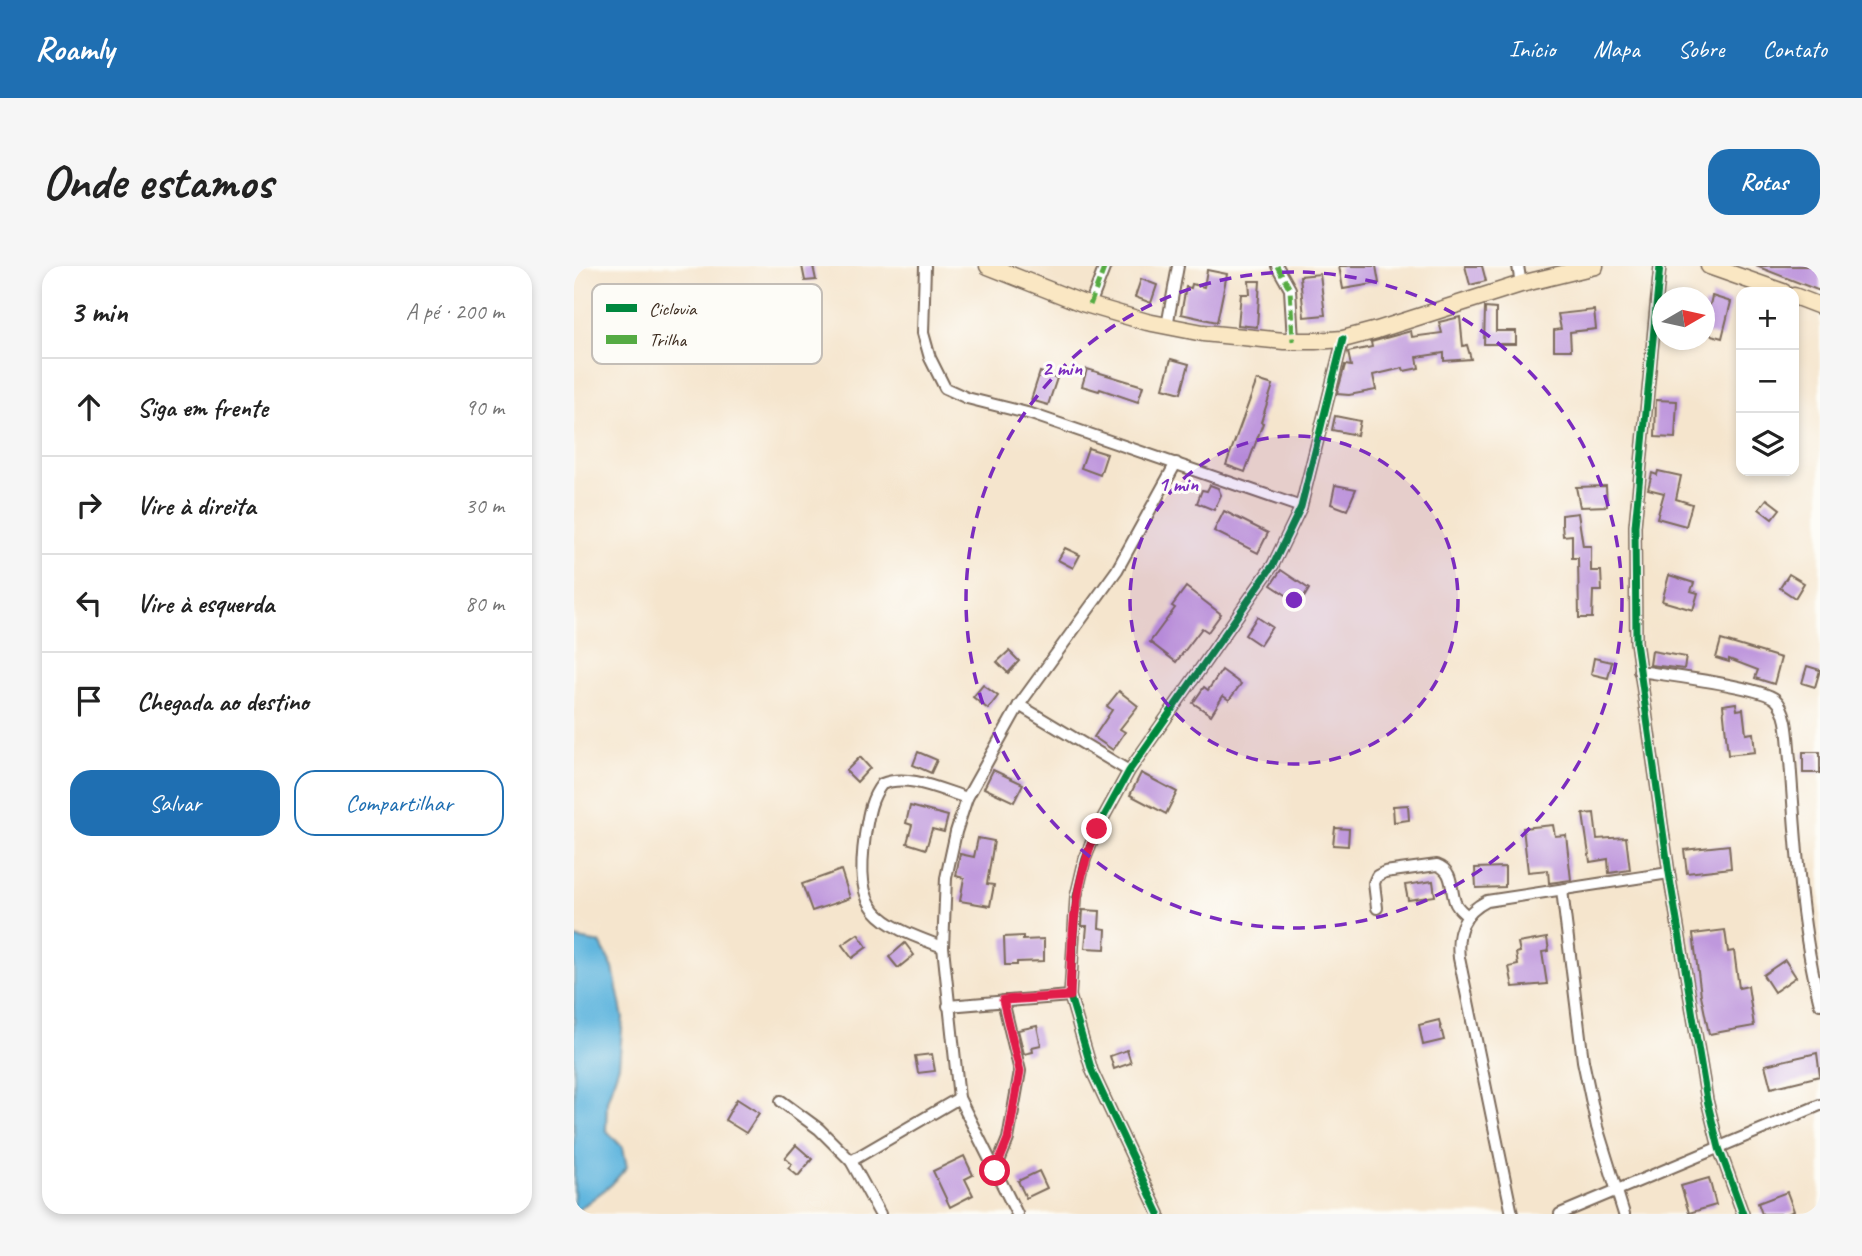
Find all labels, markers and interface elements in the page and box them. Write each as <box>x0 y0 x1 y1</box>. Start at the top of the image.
text: Roamly <box>35 28 114 70</box>
text: Início <box>1509 34 1555 64</box>
text: Mapa <box>1593 34 1640 64</box>
text: Sobre <box>1678 34 1724 64</box>
text: Contato <box>1762 34 1827 64</box>
button: Rotas <box>1708 149 1820 215</box>
text: Onde estamos <box>42 151 272 213</box>
legend <box>592 284 822 364</box>
north arrow <box>1652 287 1715 350</box>
map controls <box>1736 287 1799 476</box>
button: + <box>1736 287 1799 350</box>
text: 3 min <box>70 293 127 331</box>
text: A pé · 200 m <box>406 297 504 326</box>
text: Ciclovia <box>649 297 698 321</box>
text: Trilha <box>649 328 688 352</box>
button: − <box>1736 350 1799 413</box>
text: 2 min <box>1042 355 1082 381</box>
icon: ahead <box>70 388 108 426</box>
text: Siga em frente <box>137 391 268 424</box>
text: 90 m <box>465 393 504 422</box>
button: layers <box>1736 413 1799 476</box>
text: 1 min <box>1158 471 1198 497</box>
icon: right <box>70 486 108 524</box>
text: Vire à direita <box>137 489 256 522</box>
text: 30 m <box>465 491 504 520</box>
icon: left <box>70 584 108 622</box>
text: Vire à esquerda <box>137 587 274 620</box>
centre of rings <box>1282 588 1306 612</box>
text: 80 m <box>465 589 504 618</box>
icon: arrive <box>70 682 108 720</box>
text: Chegada ao destino <box>137 685 309 718</box>
button: Salvar <box>70 770 280 836</box>
button: Compartilhar <box>294 770 504 836</box>
route end <box>1081 813 1112 844</box>
route start <box>979 1155 1010 1186</box>

